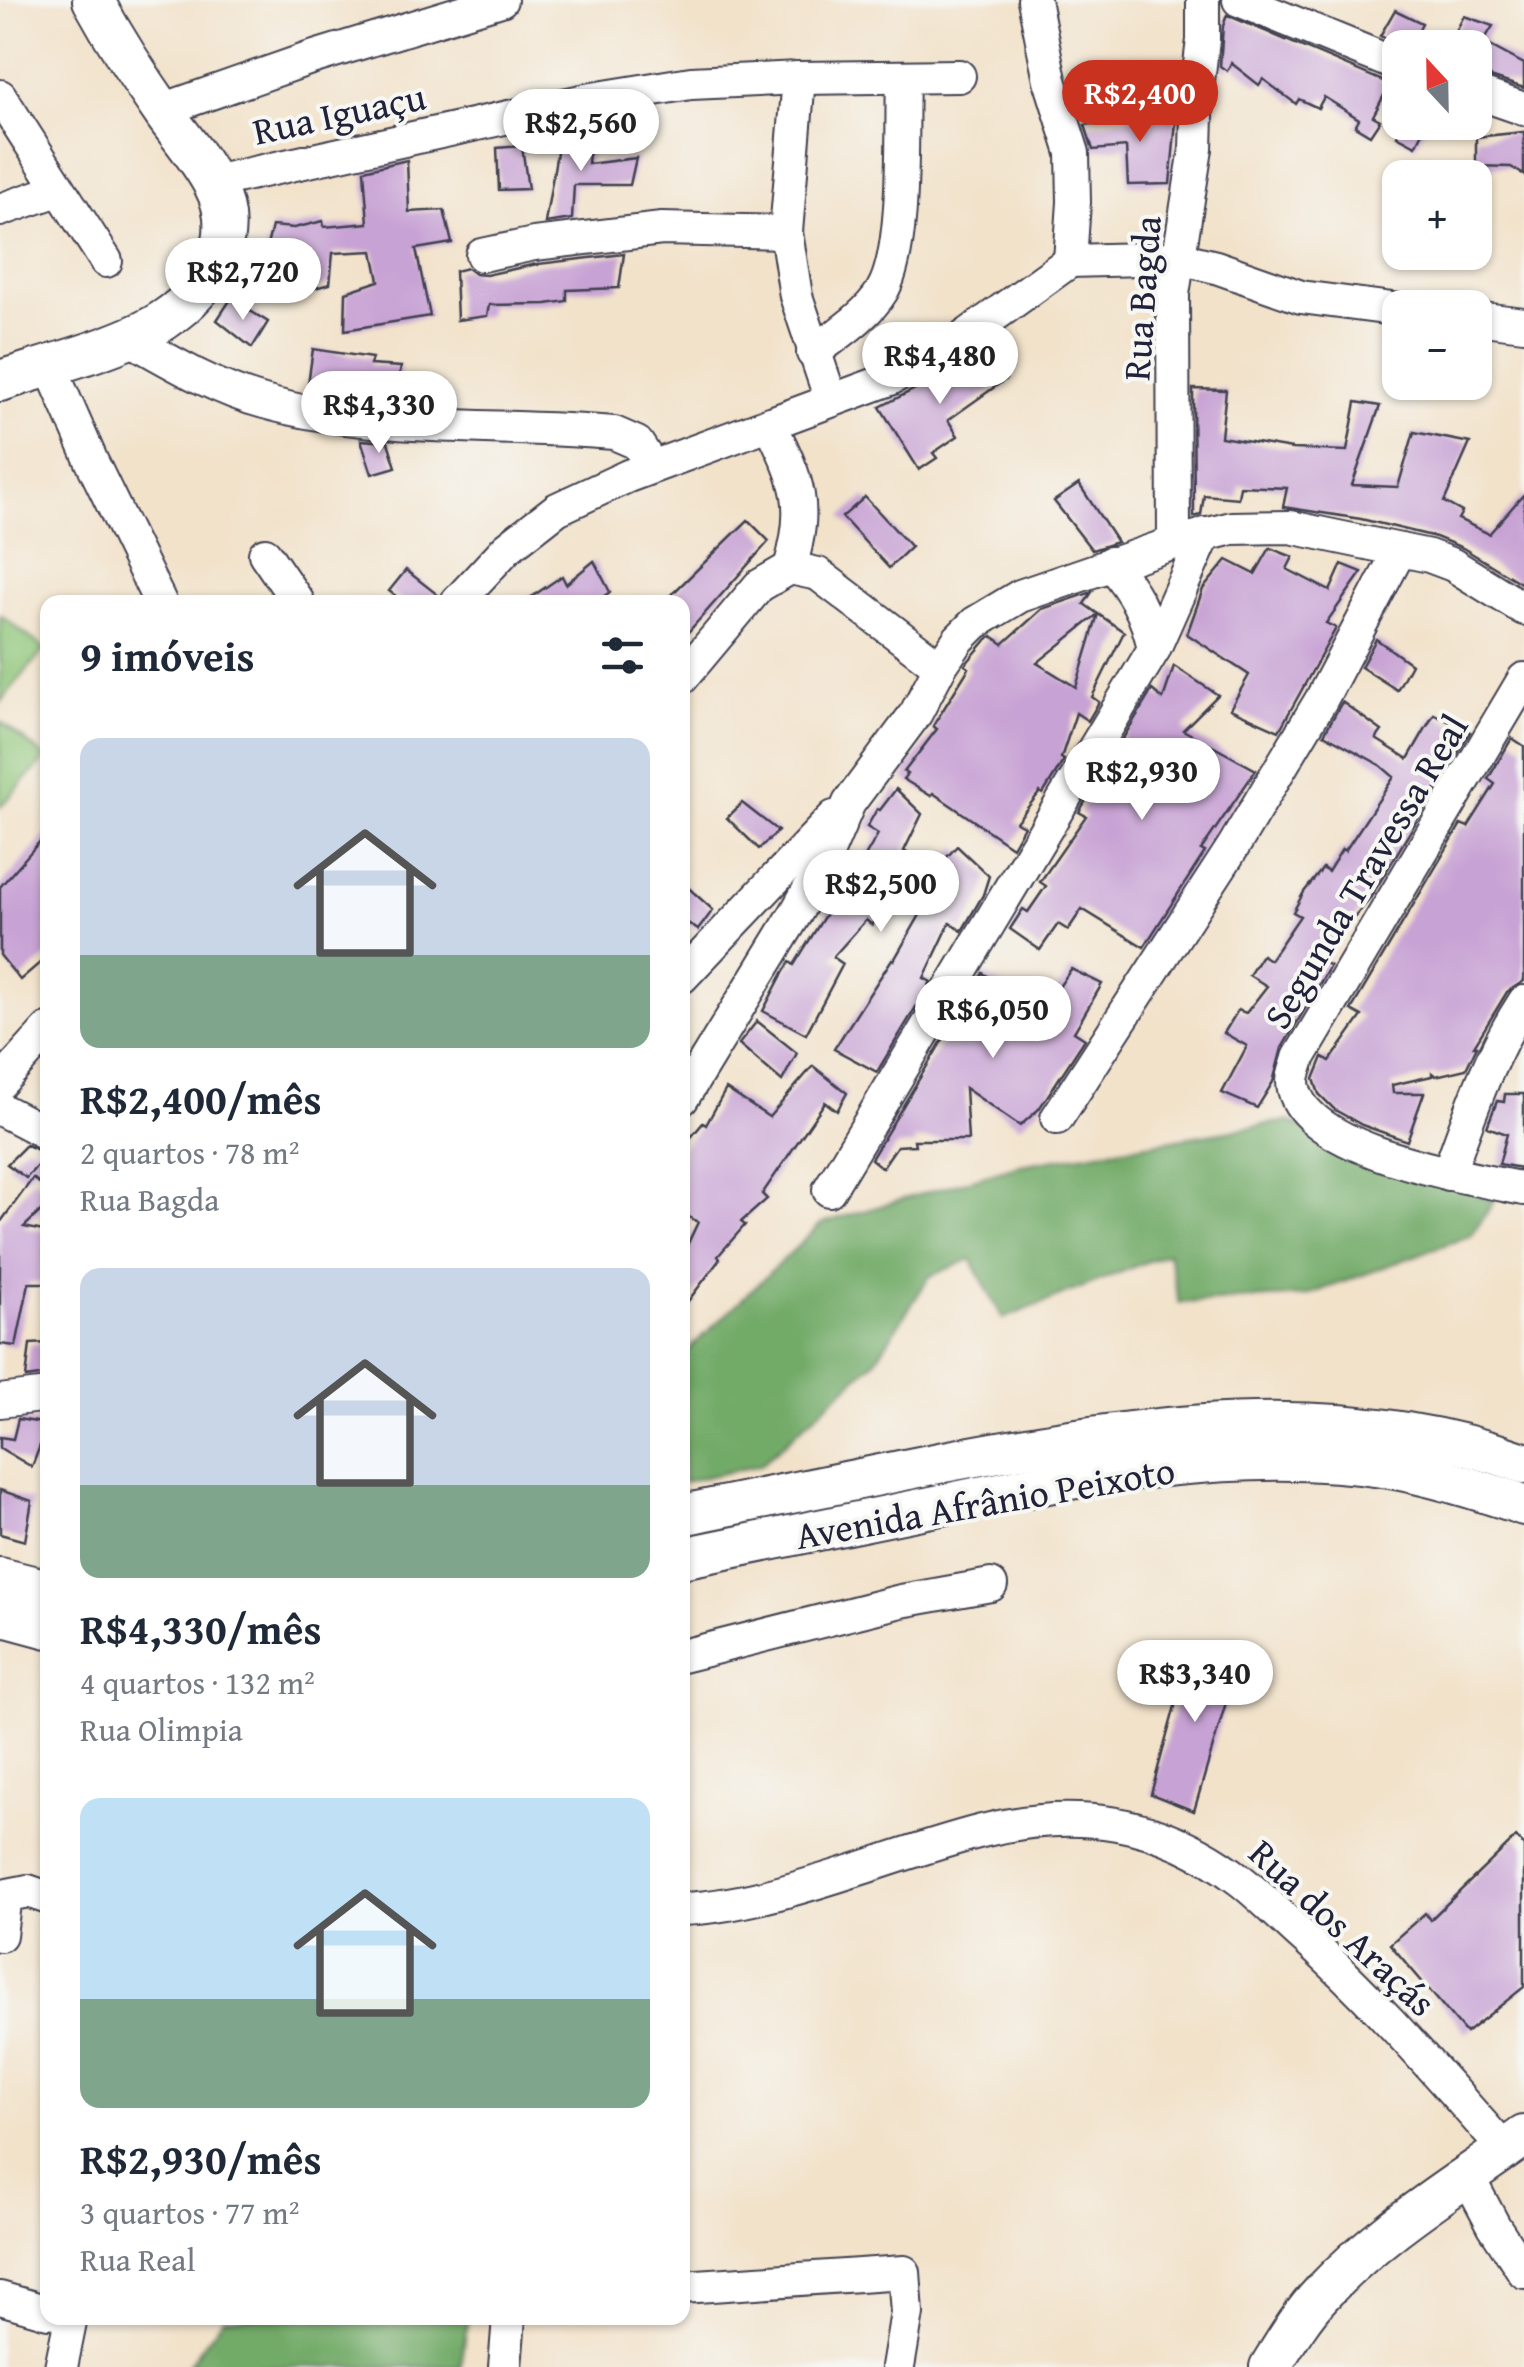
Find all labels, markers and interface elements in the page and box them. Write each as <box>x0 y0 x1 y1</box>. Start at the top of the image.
north arrow <box>1382 30 1492 140</box>
map controls <box>1382 30 1492 400</box>
pin: R$2,400 <box>1048 60 1232 145</box>
street label: Rua Iguaçu <box>247 67 431 159</box>
text: R$2,400 <box>1084 69 1196 116</box>
pin: R$2,560 <box>489 89 673 174</box>
text: R$2,560 <box>525 98 637 145</box>
button: + <box>1382 160 1492 270</box>
street label: Rua Bagda <box>1107 214 1175 382</box>
pin: R$2,720 <box>151 238 335 323</box>
text: R$2,720 <box>187 247 299 294</box>
button: − <box>1382 290 1492 400</box>
pin: R$4,480 <box>848 322 1032 407</box>
text: R$4,480 <box>884 331 996 378</box>
pin: R$4,330 <box>287 371 471 456</box>
text: R$4,330 <box>323 380 435 427</box>
text: 9 imóveis <box>80 625 255 686</box>
icon: filters <box>595 628 650 683</box>
street label: Segunda Travessa Real <box>1249 703 1481 1039</box>
pin: R$2,930 <box>1050 738 1234 823</box>
text: R$2,930 <box>1086 747 1198 794</box>
icon: home <box>275 803 455 983</box>
pin: R$2,500 <box>789 850 973 935</box>
text: R$2,500 <box>825 859 937 906</box>
pin: R$6,050 <box>901 976 1085 1061</box>
text: R$6,050 <box>937 985 1049 1032</box>
text: R$2,400/mês <box>80 1068 321 1129</box>
text: 2 quartos · 78 m² <box>80 1129 299 1176</box>
text: Rua Bagda <box>80 1176 219 1223</box>
icon: home <box>275 1333 455 1513</box>
street label: Avenida Afrânio Peixoto <box>791 1441 1179 1563</box>
text: R$4,330/mês <box>80 1598 321 1659</box>
pin: R$3,340 <box>1103 1640 1287 1725</box>
text: R$3,340 <box>1139 1649 1251 1696</box>
text: 4 quartos · 132 m² <box>80 1659 315 1706</box>
text: Rua Olimpia <box>80 1706 243 1753</box>
street label: Rua dos Araçás <box>1237 1825 1449 2029</box>
icon: home <box>275 1863 455 2043</box>
text: R$2,930/mês <box>80 2128 321 2189</box>
text: 3 quartos · 77 m² <box>80 2189 299 2236</box>
text: Rua Real <box>80 2236 195 2283</box>

